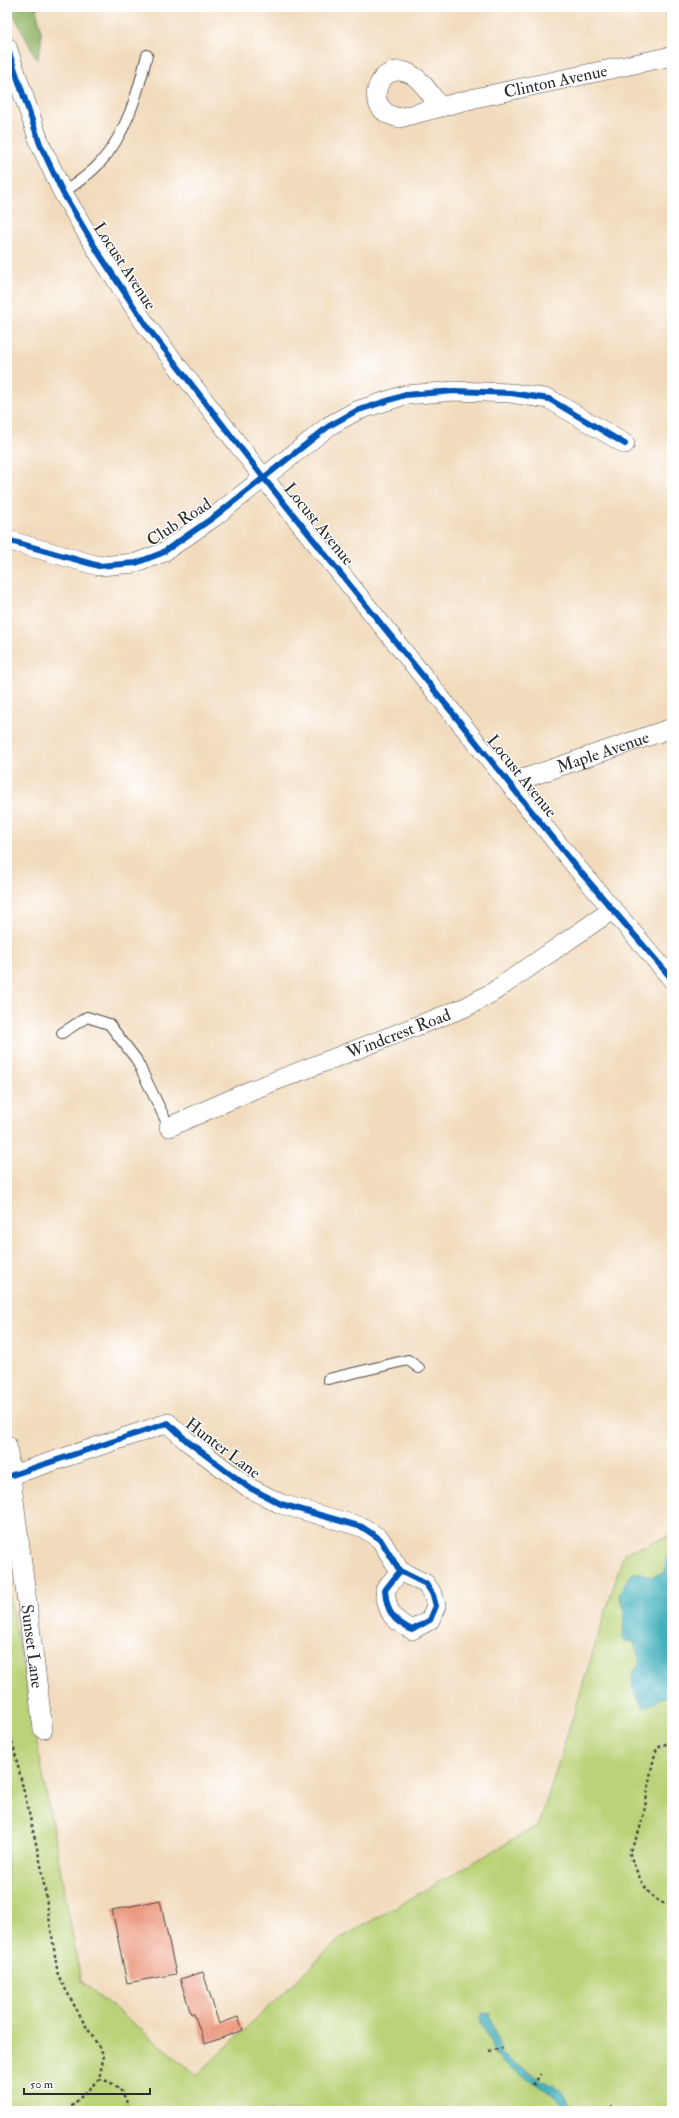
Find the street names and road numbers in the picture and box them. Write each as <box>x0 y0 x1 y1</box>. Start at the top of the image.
street label: Clinton Avenue <box>502 60 609 102</box>
street label: Locust Avenue <box>89 218 161 314</box>
street label: Locust Avenue <box>279 478 359 570</box>
street label: Club Road <box>143 493 216 551</box>
street label: Maple Avenue <box>554 726 652 777</box>
street label: Locust Avenue <box>482 730 562 822</box>
street label: Windcrest Road <box>343 1003 454 1063</box>
street label: Hunter Lane <box>181 1413 265 1483</box>
street label: Sunset Lane <box>17 1603 48 1689</box>

